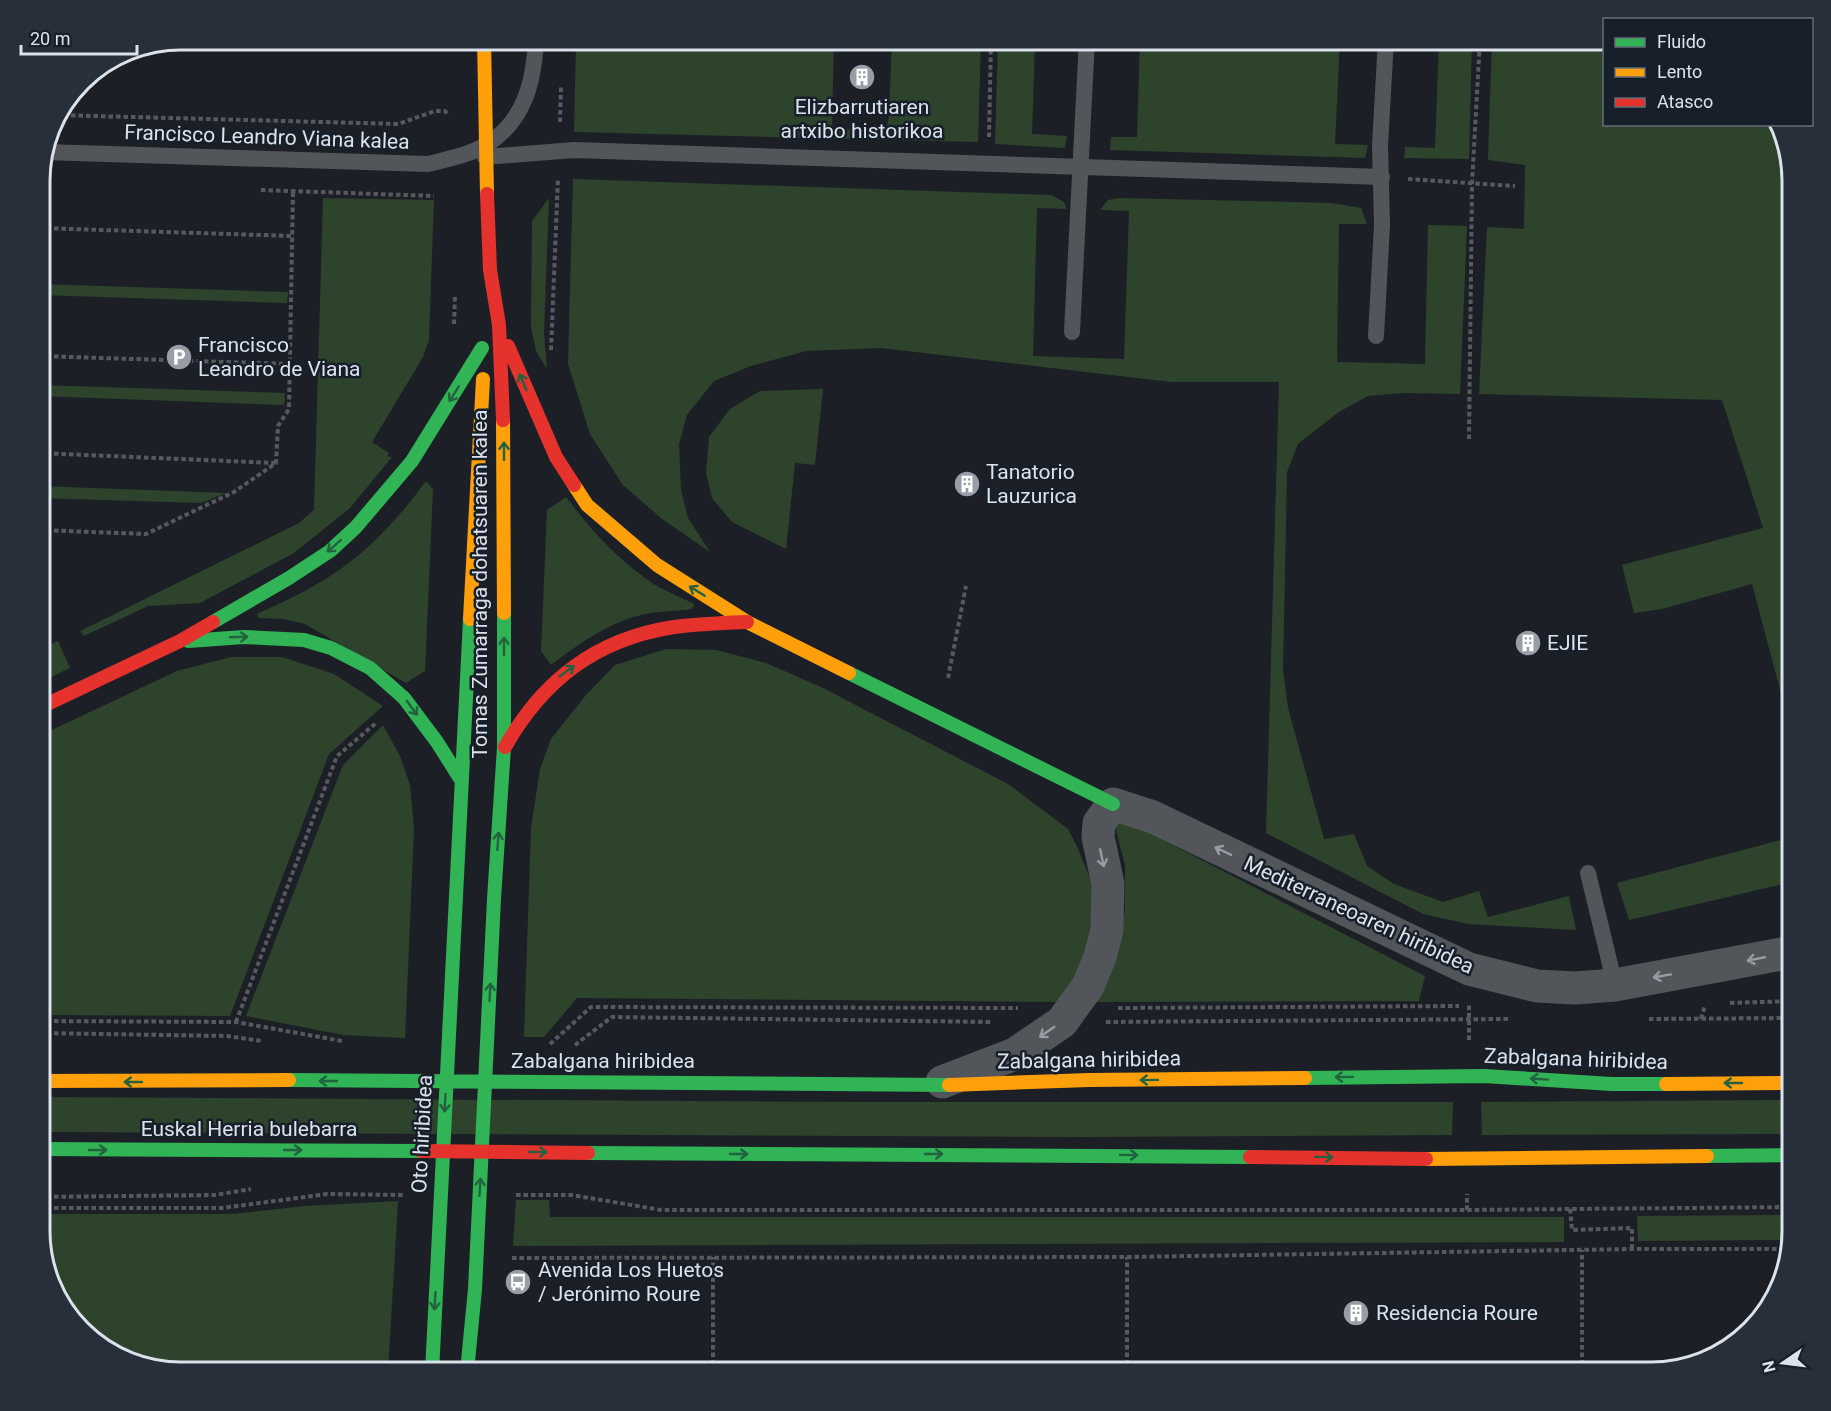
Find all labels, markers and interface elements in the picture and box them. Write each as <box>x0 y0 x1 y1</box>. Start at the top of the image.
scale bar <box>21 18 136 56</box>
legend <box>1603 18 1813 126</box>
text: 20 m <box>30 28 70 49</box>
text: Fluido <box>1657 31 1706 52</box>
text: Lento <box>1657 61 1702 82</box>
building icon: Elizbarrutiaren artxibo historikoa <box>847 62 877 92</box>
text: Atasco <box>1657 91 1713 112</box>
place label: Elizbarrutiaren artxibo historikoa <box>781 95 943 143</box>
street label: Francisco Leandro Viana kalea <box>124 120 410 154</box>
place label: Francisco Leandro de Viana <box>198 333 361 381</box>
parking icon: Francisco Leandro de Viana <box>164 342 194 372</box>
one-way arrow <box>517 373 528 392</box>
one-way arrow <box>448 385 460 402</box>
street label: Tomas Zumarraga dohatsuaren kalea <box>468 410 492 758</box>
one-way arrow <box>498 441 510 461</box>
place label: Tanatorio Lauzurica <box>986 460 1077 508</box>
building icon: Tanatorio Lauzurica <box>952 469 982 499</box>
one-way arrow <box>326 540 342 553</box>
one-way arrow <box>689 584 706 596</box>
building icon: EJIE <box>1513 628 1543 658</box>
place label: EJIE <box>1547 631 1588 655</box>
one-way arrow <box>228 632 248 643</box>
one-way arrow <box>498 636 510 656</box>
one-way arrow <box>559 664 575 677</box>
one-way arrow <box>405 699 418 715</box>
one-way arrow <box>493 831 504 851</box>
one-way arrow <box>1215 844 1233 856</box>
one-way arrow <box>1097 848 1109 867</box>
street label: Mediterraneoaren hiribidea <box>1240 851 1478 979</box>
one-way arrow <box>1746 954 1766 965</box>
one-way arrow <box>1652 971 1672 982</box>
one-way arrow <box>484 983 495 1003</box>
one-way arrow <box>1039 1027 1056 1039</box>
street label: Zabalgana hiribidea <box>1484 1044 1668 1074</box>
street label: Zabalgana hiribidea <box>997 1046 1181 1074</box>
street label: Zabalgana hiribidea <box>511 1049 695 1073</box>
one-way arrow <box>1334 1071 1354 1083</box>
street label: Oto hiribidea <box>407 1074 437 1194</box>
one-way arrow <box>1139 1074 1159 1085</box>
one-way arrow <box>1529 1074 1549 1085</box>
one-way arrow <box>318 1075 338 1087</box>
one-way arrow <box>123 1076 143 1087</box>
one-way arrow <box>1724 1077 1744 1089</box>
one-way arrow <box>439 1092 450 1112</box>
street label: Euskal Herria bulebarra <box>141 1117 357 1141</box>
one-way arrow <box>87 1144 107 1155</box>
one-way arrow <box>282 1144 302 1156</box>
one-way arrow <box>528 1146 548 1158</box>
one-way arrow <box>728 1148 748 1160</box>
one-way arrow <box>923 1148 943 1160</box>
one-way arrow <box>1118 1149 1138 1161</box>
one-way arrow <box>1313 1151 1333 1163</box>
one-way arrow <box>475 1177 486 1197</box>
place label: Avenida Los Huetos / Jerónimo Roure <box>538 1258 724 1306</box>
bus stop icon: Avenida Los Huetos / Jerónimo Roure <box>503 1267 533 1297</box>
one-way arrow <box>430 1291 441 1311</box>
building icon: Residencia Roure <box>1341 1298 1371 1328</box>
place label: Residencia Roure <box>1376 1301 1538 1325</box>
north arrow <box>1753 1333 1813 1393</box>
text: N <box>1758 1359 1780 1374</box>

